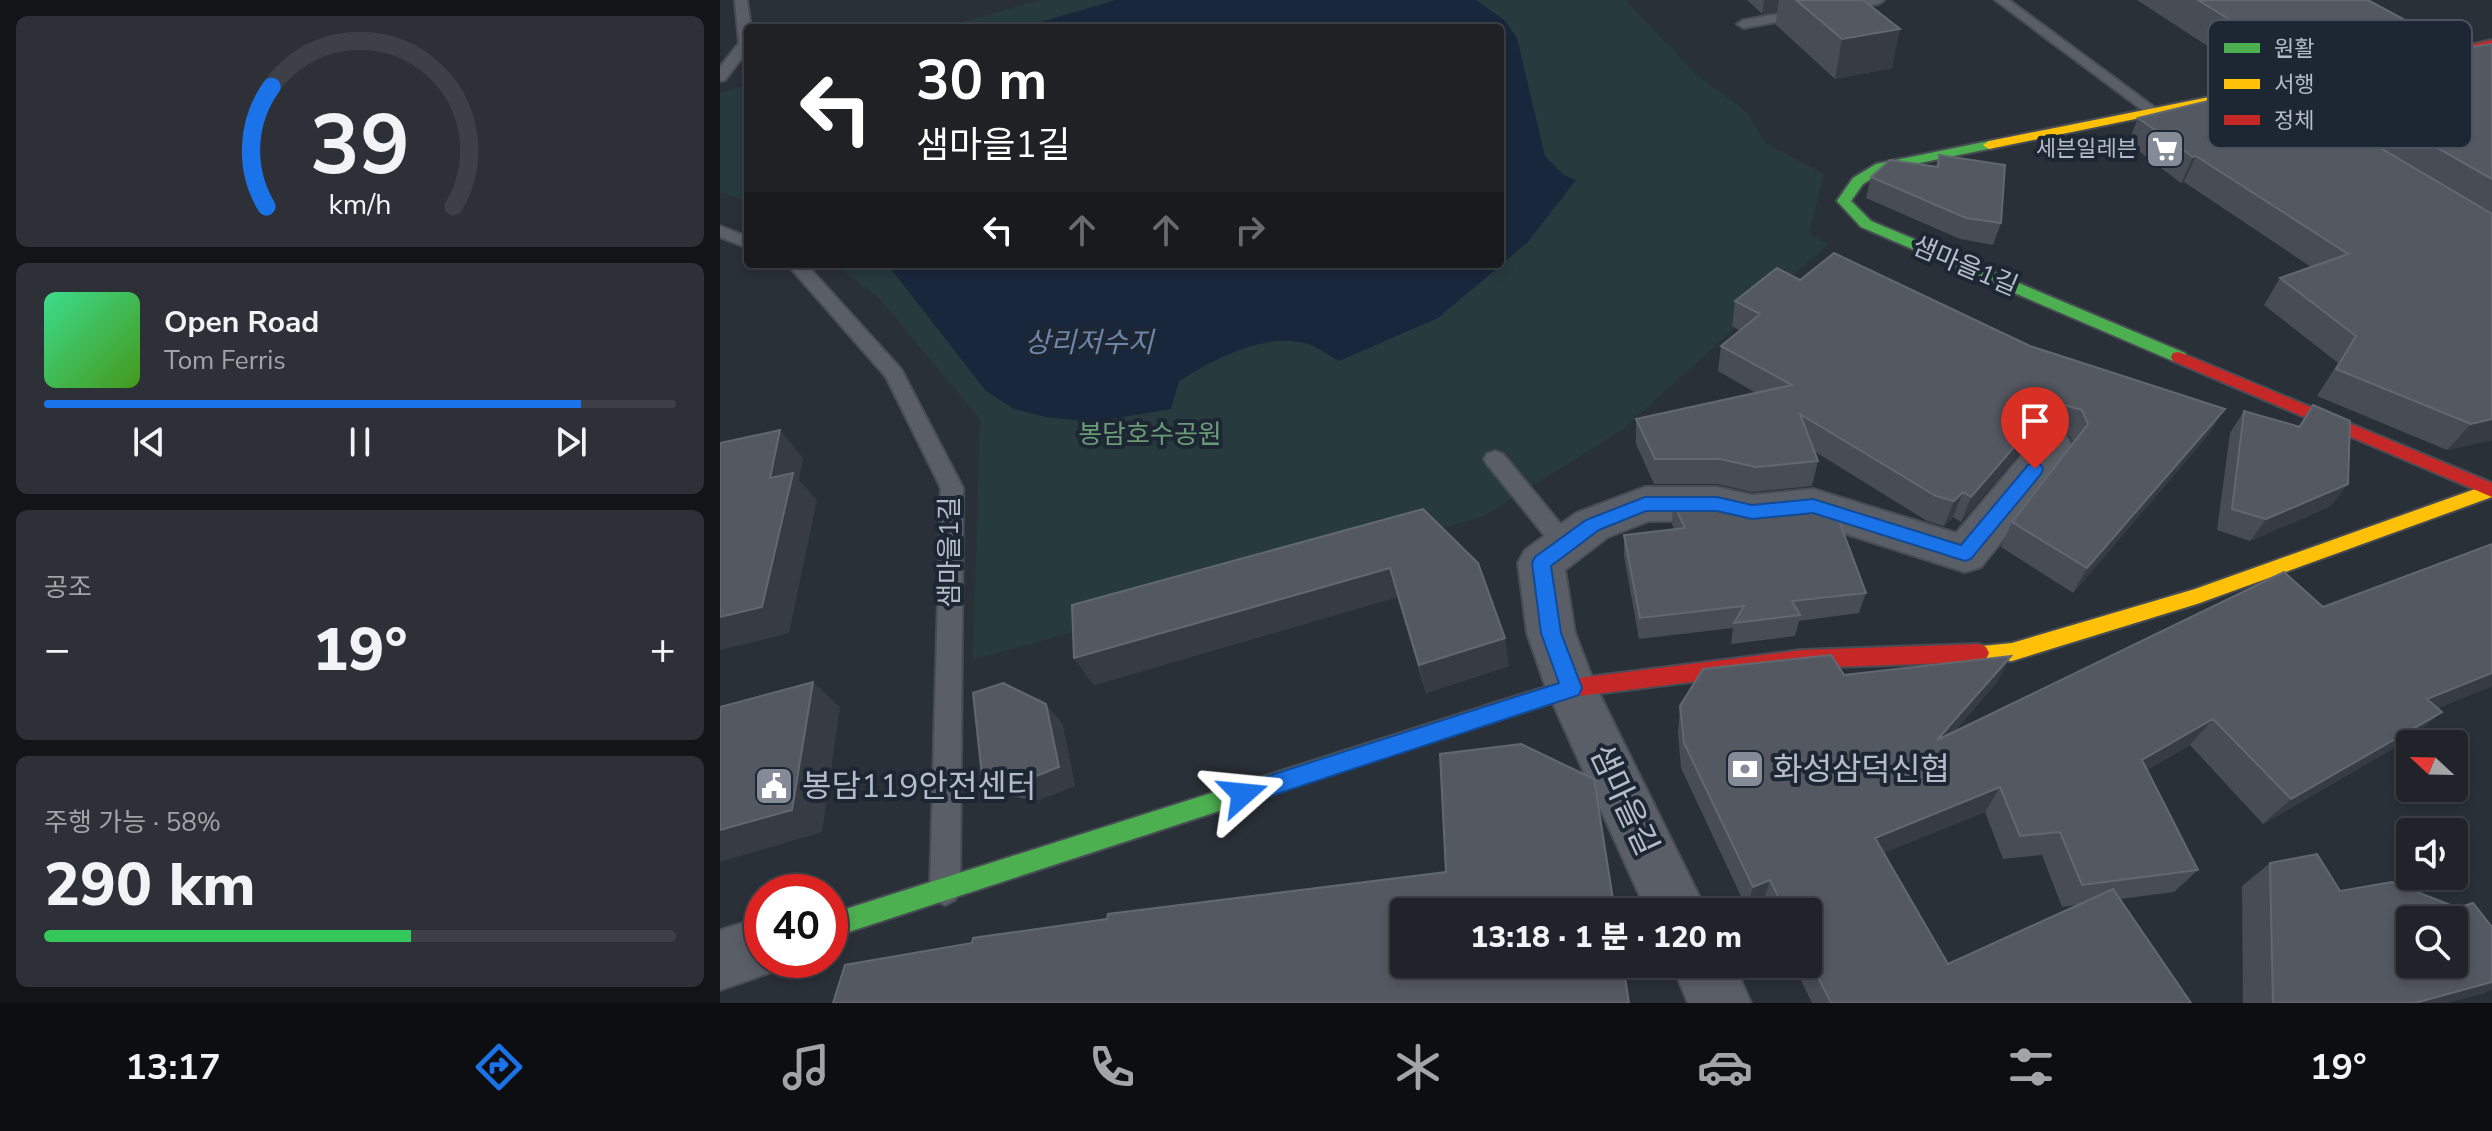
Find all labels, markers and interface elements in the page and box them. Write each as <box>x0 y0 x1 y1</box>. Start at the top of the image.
legend <box>2208 20 2472 148</box>
text: 원활 <box>2274 34 2314 64</box>
text: 30 m <box>916 42 1047 119</box>
icon: left <box>784 56 888 160</box>
text: 서행 <box>2274 70 2314 100</box>
text: 39 <box>310 89 410 202</box>
text: 정체 <box>2274 106 2314 136</box>
text: 샘마을1길 <box>916 121 1070 170</box>
supermarket icon: 세븐일레븐 <box>2144 128 2186 170</box>
place label: 세븐일레븐 <box>2036 134 2137 164</box>
text: km/h <box>329 186 391 225</box>
icon: left <box>976 208 1020 252</box>
icon: ahead <box>1060 208 1104 252</box>
icon: ahead <box>1144 208 1188 252</box>
icon: right <box>1228 208 1272 252</box>
street label: 샘마을1길 <box>1907 228 2023 304</box>
text: Open Road <box>164 302 319 343</box>
water label: 상리저수지 <box>1025 324 1156 362</box>
text: Tom Ferris <box>164 343 286 378</box>
pin <box>2001 387 2069 469</box>
icon: arrive <box>2013 399 2057 443</box>
park label: 봉담호수공원 <box>1078 417 1222 452</box>
icon: previous <box>127 420 171 464</box>
icon: pause <box>338 420 382 464</box>
icon: next <box>549 420 593 464</box>
street label: 샘마을1길 <box>932 496 967 608</box>
text: 공조 <box>44 570 92 605</box>
text: 19° <box>312 609 408 691</box>
text: − <box>44 620 70 680</box>
text: + <box>650 620 676 680</box>
north arrow <box>2396 730 2468 802</box>
map controls <box>2396 730 2468 978</box>
street label: 샘마을길 <box>1580 738 1668 862</box>
bank icon: 화성삼덕신협 <box>1724 748 1766 790</box>
place label: 화성삼덕신협 <box>1773 748 1950 791</box>
position arrow <box>1201 752 1285 836</box>
public building icon: 봉담119안전센터 <box>753 765 795 807</box>
place label: 봉담119안전센터 <box>802 765 1036 808</box>
text: 주행 가능 · 58% <box>44 805 221 840</box>
button: sound <box>2396 818 2468 890</box>
text: 290 km <box>44 844 256 926</box>
speed limit sign: 40 <box>744 874 848 978</box>
button: search <box>2396 906 2468 978</box>
text: 13:18 · 1 분 · 120 m <box>1470 917 1742 958</box>
icon: directions <box>471 1039 527 1095</box>
icon: music <box>778 1039 834 1095</box>
icon: phone <box>1084 1039 1140 1095</box>
icon: climate <box>1390 1039 1446 1095</box>
icon: car <box>1697 1039 1753 1095</box>
icon: filters <box>2003 1039 2059 1095</box>
text: 13:17 <box>125 1043 221 1092</box>
text: 19° <box>2310 1043 2367 1092</box>

